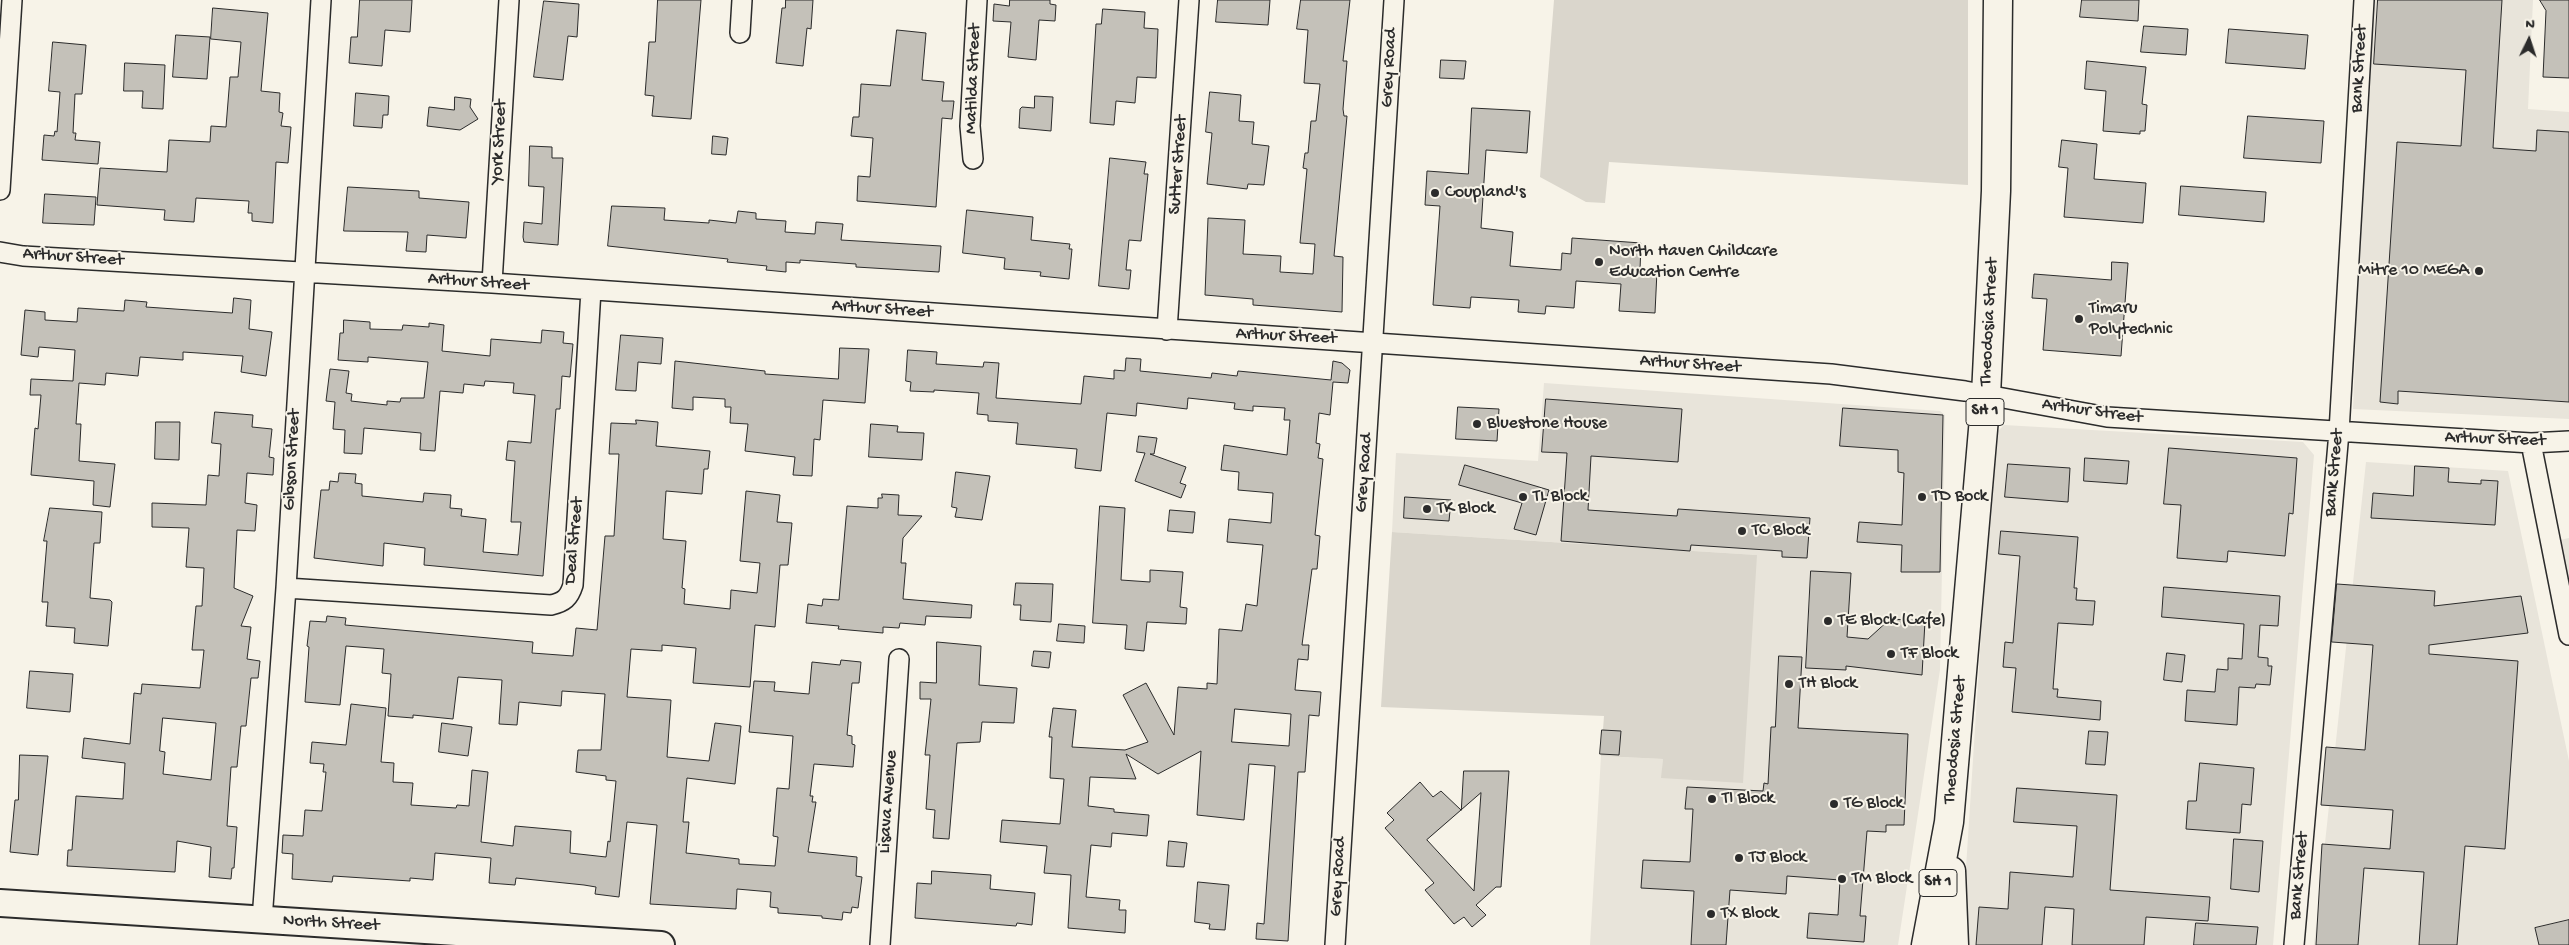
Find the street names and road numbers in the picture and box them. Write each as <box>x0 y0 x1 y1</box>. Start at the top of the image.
street label: Matilda Street <box>961 23 987 135</box>
street label: Bank Street <box>2347 24 2373 114</box>
street label: Grey Road <box>1377 28 1403 108</box>
street label: York Street <box>487 99 513 185</box>
street label: Sutter Street <box>1165 115 1193 215</box>
street label: Arthur Street <box>22 244 124 272</box>
street label: Theodosia Street <box>1976 258 2004 386</box>
street label: Arthur Street <box>427 269 529 297</box>
street label: Arthur Street <box>831 296 933 324</box>
street label: Arthur Street <box>1235 324 1337 350</box>
street label: Arthur Street <box>1639 351 1741 379</box>
street label: Arthur Street <box>2040 394 2144 430</box>
road number: SH 1 <box>1966 398 2004 426</box>
street label: Gibson Street <box>280 409 306 511</box>
street label: Arthur Street <box>2444 427 2546 453</box>
street label: Bank Street <box>2320 428 2350 518</box>
street label: Grey Road <box>1351 433 1379 513</box>
street label: Deal Street <box>560 497 590 585</box>
street label: Theodosia Street <box>1940 675 1972 805</box>
street label: Lisava Avenue <box>875 750 903 854</box>
street label: Bank Street <box>2285 831 2315 921</box>
street label: Grey Road <box>1326 837 1352 917</box>
road number: SH 1 <box>1919 870 1957 896</box>
street label: North Street <box>282 911 380 937</box>

